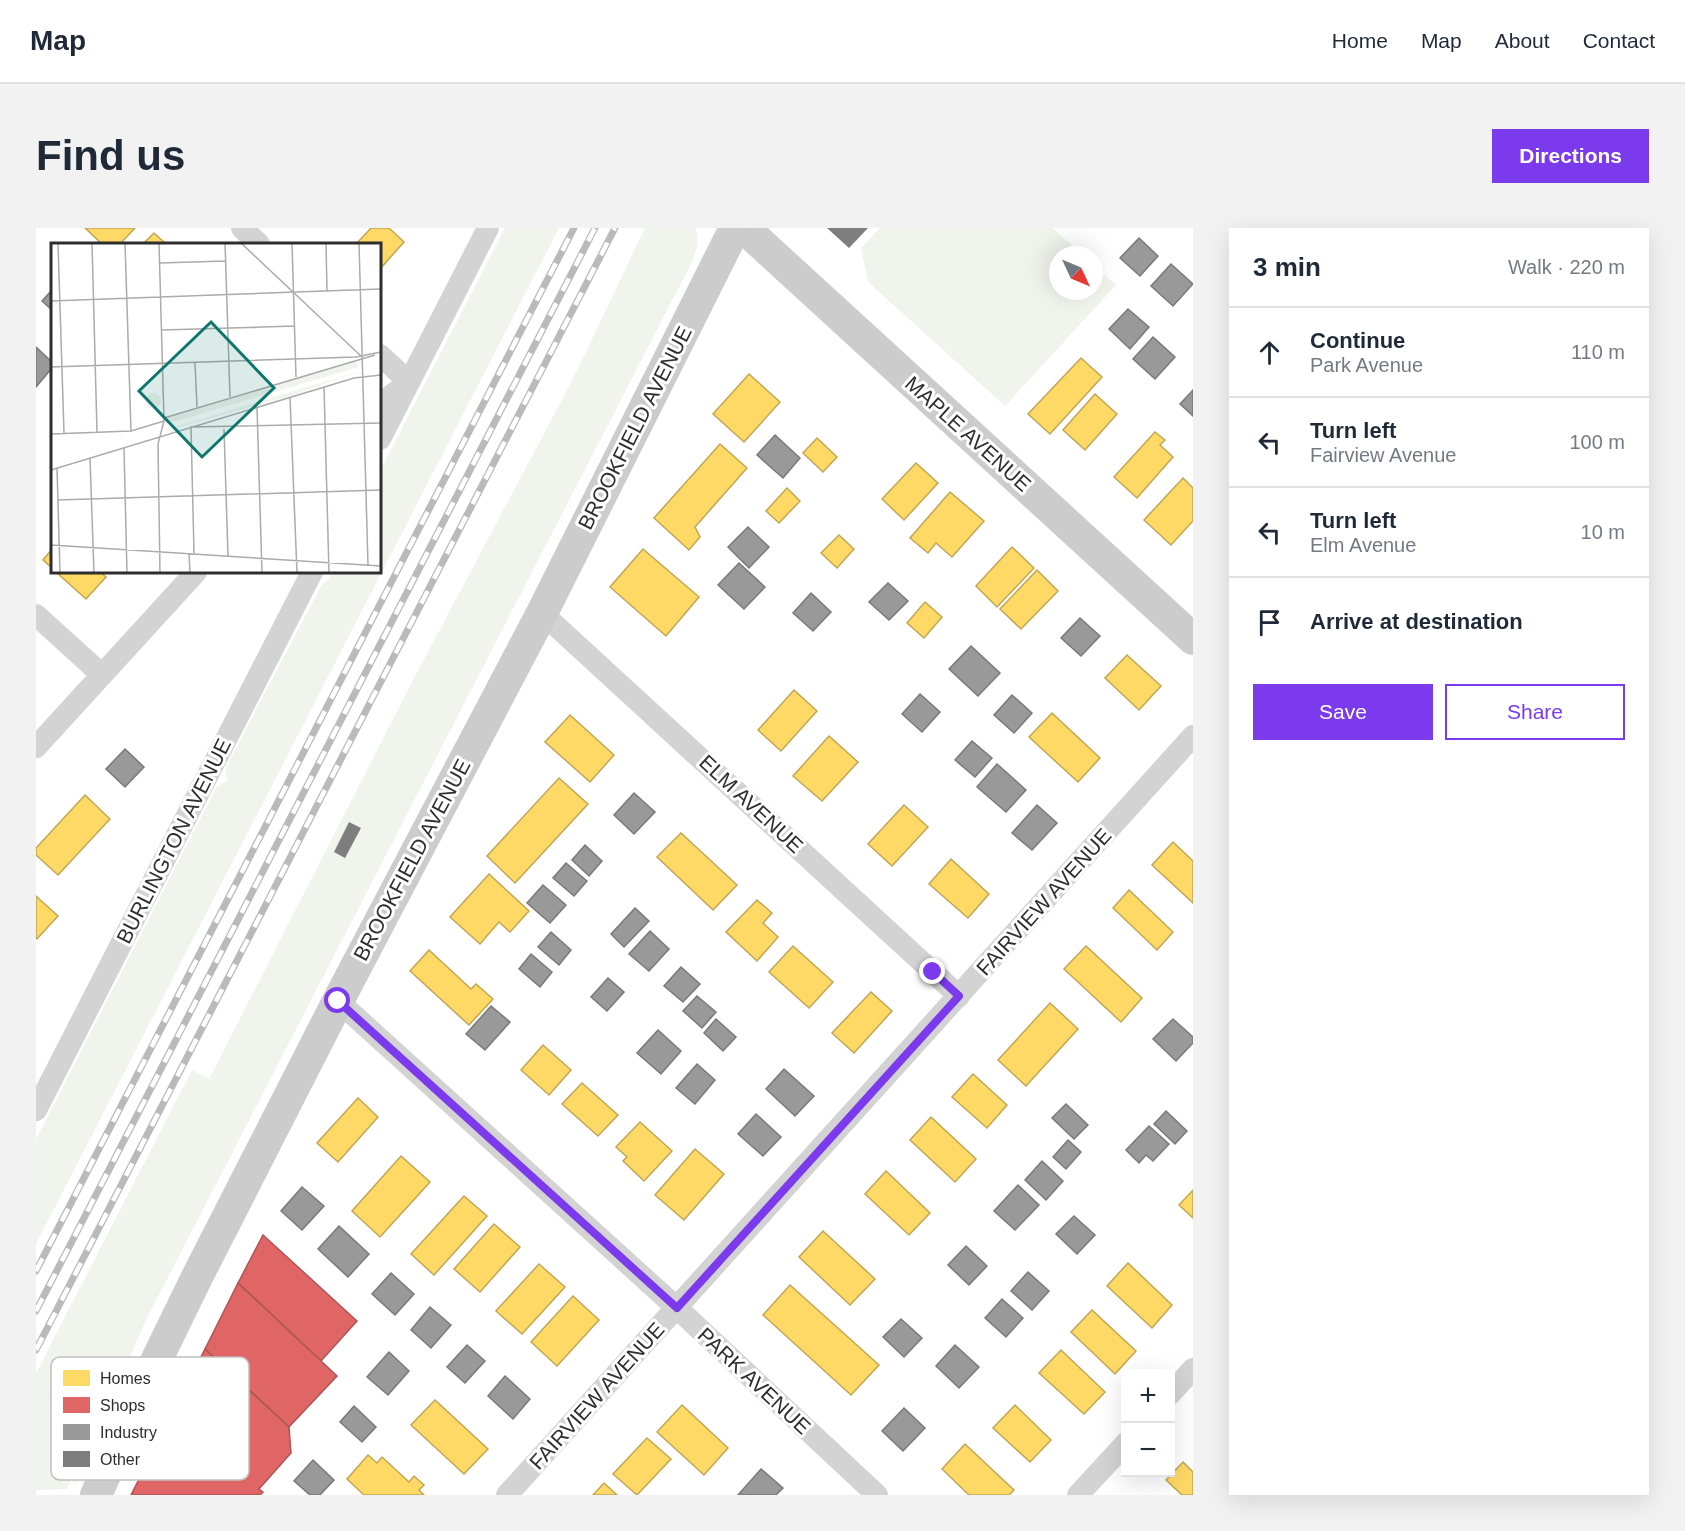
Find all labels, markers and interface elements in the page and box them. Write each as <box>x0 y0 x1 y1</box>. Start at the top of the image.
text: Map <box>30 25 86 56</box>
text: Home <box>1332 29 1388 52</box>
text: Map <box>1421 29 1462 52</box>
text: About <box>1495 29 1550 52</box>
text: Contact <box>1583 29 1655 52</box>
button: Directions <box>1492 129 1649 183</box>
text: Find us <box>36 132 185 179</box>
inset map <box>51 243 381 573</box>
north arrow <box>1049 246 1103 300</box>
text: 3 min <box>1253 252 1321 282</box>
text: Walk · 220 m <box>1508 256 1625 278</box>
street label: BROOKFIELD AVENUE <box>573 322 696 533</box>
text: Continue <box>1310 328 1405 353</box>
icon: ahead <box>1253 336 1286 369</box>
text: 110 m <box>1571 341 1625 363</box>
text: Park Avenue <box>1310 354 1423 376</box>
street label: MAPLE AVENUE <box>901 371 1036 496</box>
text: Turn left <box>1310 418 1396 443</box>
icon: left <box>1253 426 1286 459</box>
text: 100 m <box>1569 431 1625 453</box>
text: Fairview Avenue <box>1310 444 1456 466</box>
text: Turn left <box>1310 508 1396 533</box>
icon: left <box>1253 516 1286 549</box>
text: 10 m <box>1581 521 1625 543</box>
text: Elm Avenue <box>1310 534 1416 556</box>
icon: arrive <box>1253 606 1286 639</box>
text: Arrive at destination <box>1310 609 1523 634</box>
button: Save <box>1253 684 1433 740</box>
button: Share <box>1445 684 1625 740</box>
street label: BURLINGTON AVENUE <box>112 735 235 947</box>
street label: ELM AVENUE <box>695 750 808 857</box>
street label: BROOKFIELD AVENUE <box>349 755 474 964</box>
street label: FAIRVIEW AVENUE <box>972 824 1116 980</box>
route end <box>919 958 945 984</box>
route start <box>324 987 350 1013</box>
street label: FAIRVIEW AVENUE <box>525 1318 669 1474</box>
street label: PARK AVENUE <box>693 1323 815 1439</box>
legend <box>51 1357 249 1480</box>
map controls <box>1121 1369 1175 1477</box>
button: + <box>1121 1369 1175 1423</box>
text: Homes <box>100 1370 151 1387</box>
text: Shops <box>100 1397 145 1414</box>
button: − <box>1121 1423 1175 1477</box>
text: Industry <box>100 1424 157 1441</box>
text: Other <box>100 1451 141 1468</box>

